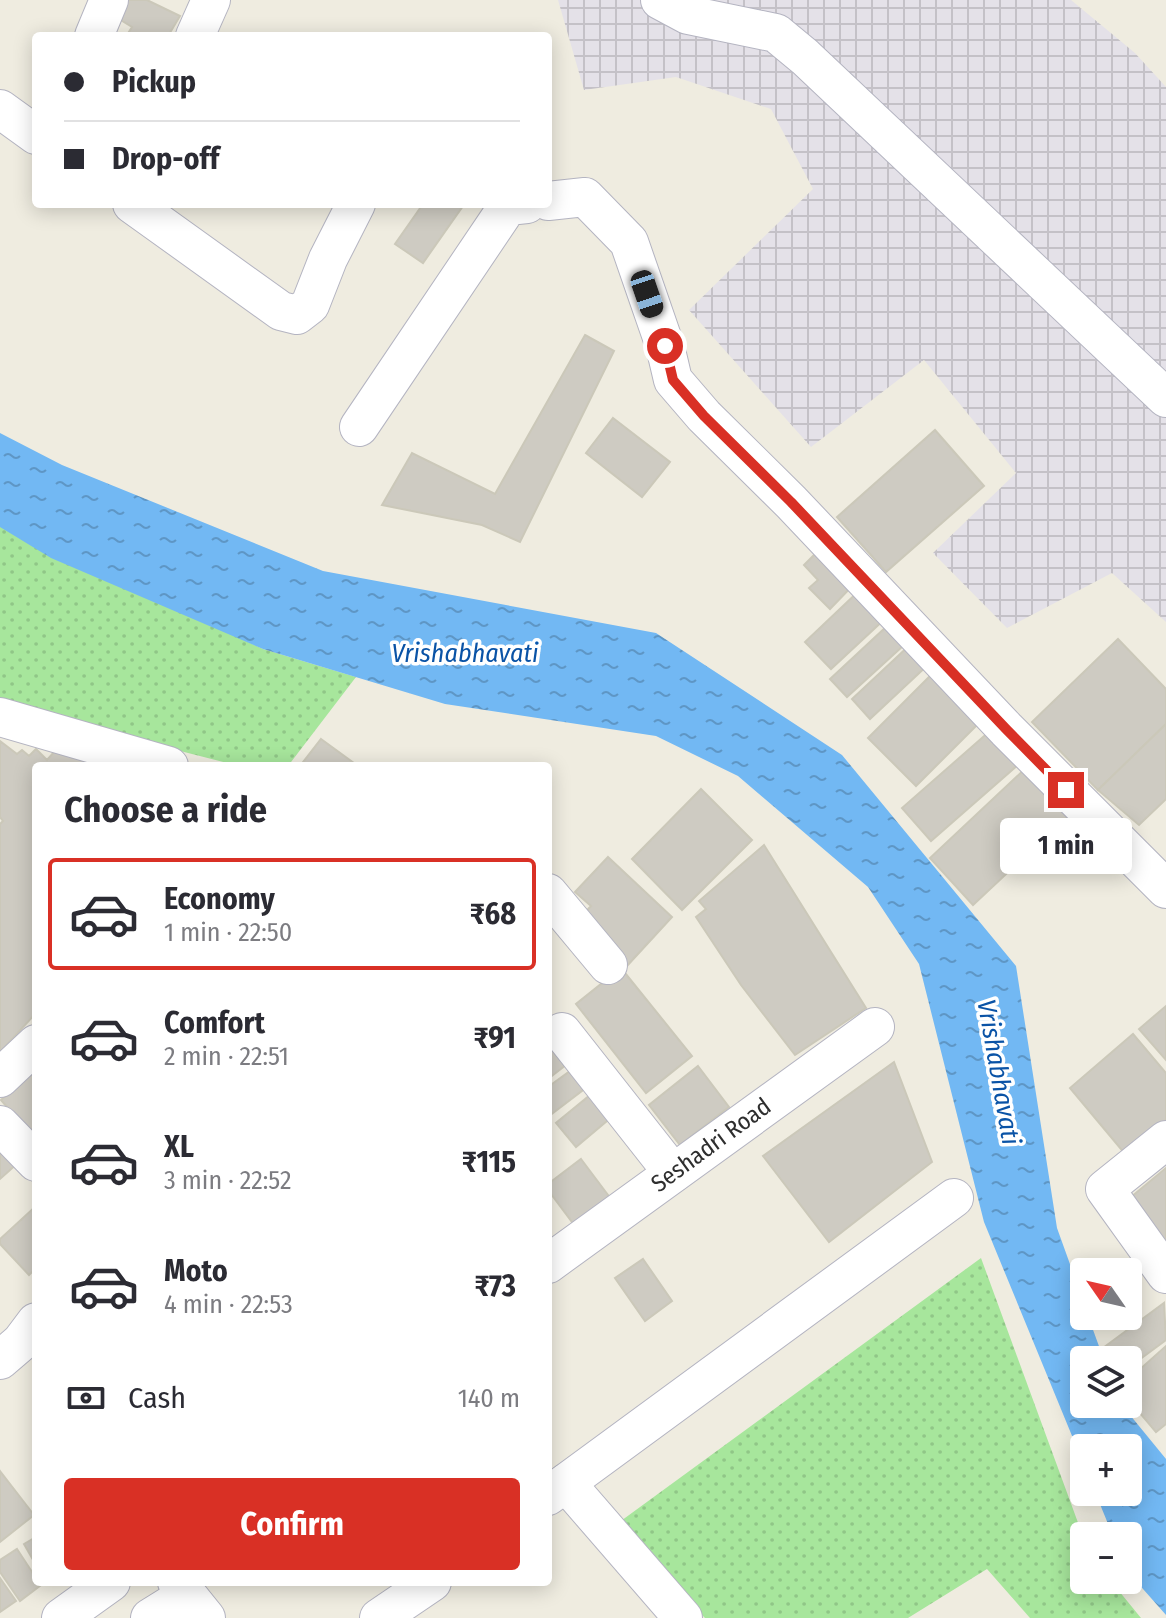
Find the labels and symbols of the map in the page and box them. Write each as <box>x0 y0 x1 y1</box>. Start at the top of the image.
car <box>628 267 666 321</box>
route start <box>647 328 683 364</box>
water label: Vrishabhavati <box>391 638 539 669</box>
route end <box>1048 772 1084 808</box>
callout: 1 min <box>1000 818 1132 874</box>
water label: Vrishabhavati <box>970 997 1027 1148</box>
street label: Seshadri Road <box>646 1092 776 1198</box>
north arrow <box>1070 1258 1142 1330</box>

